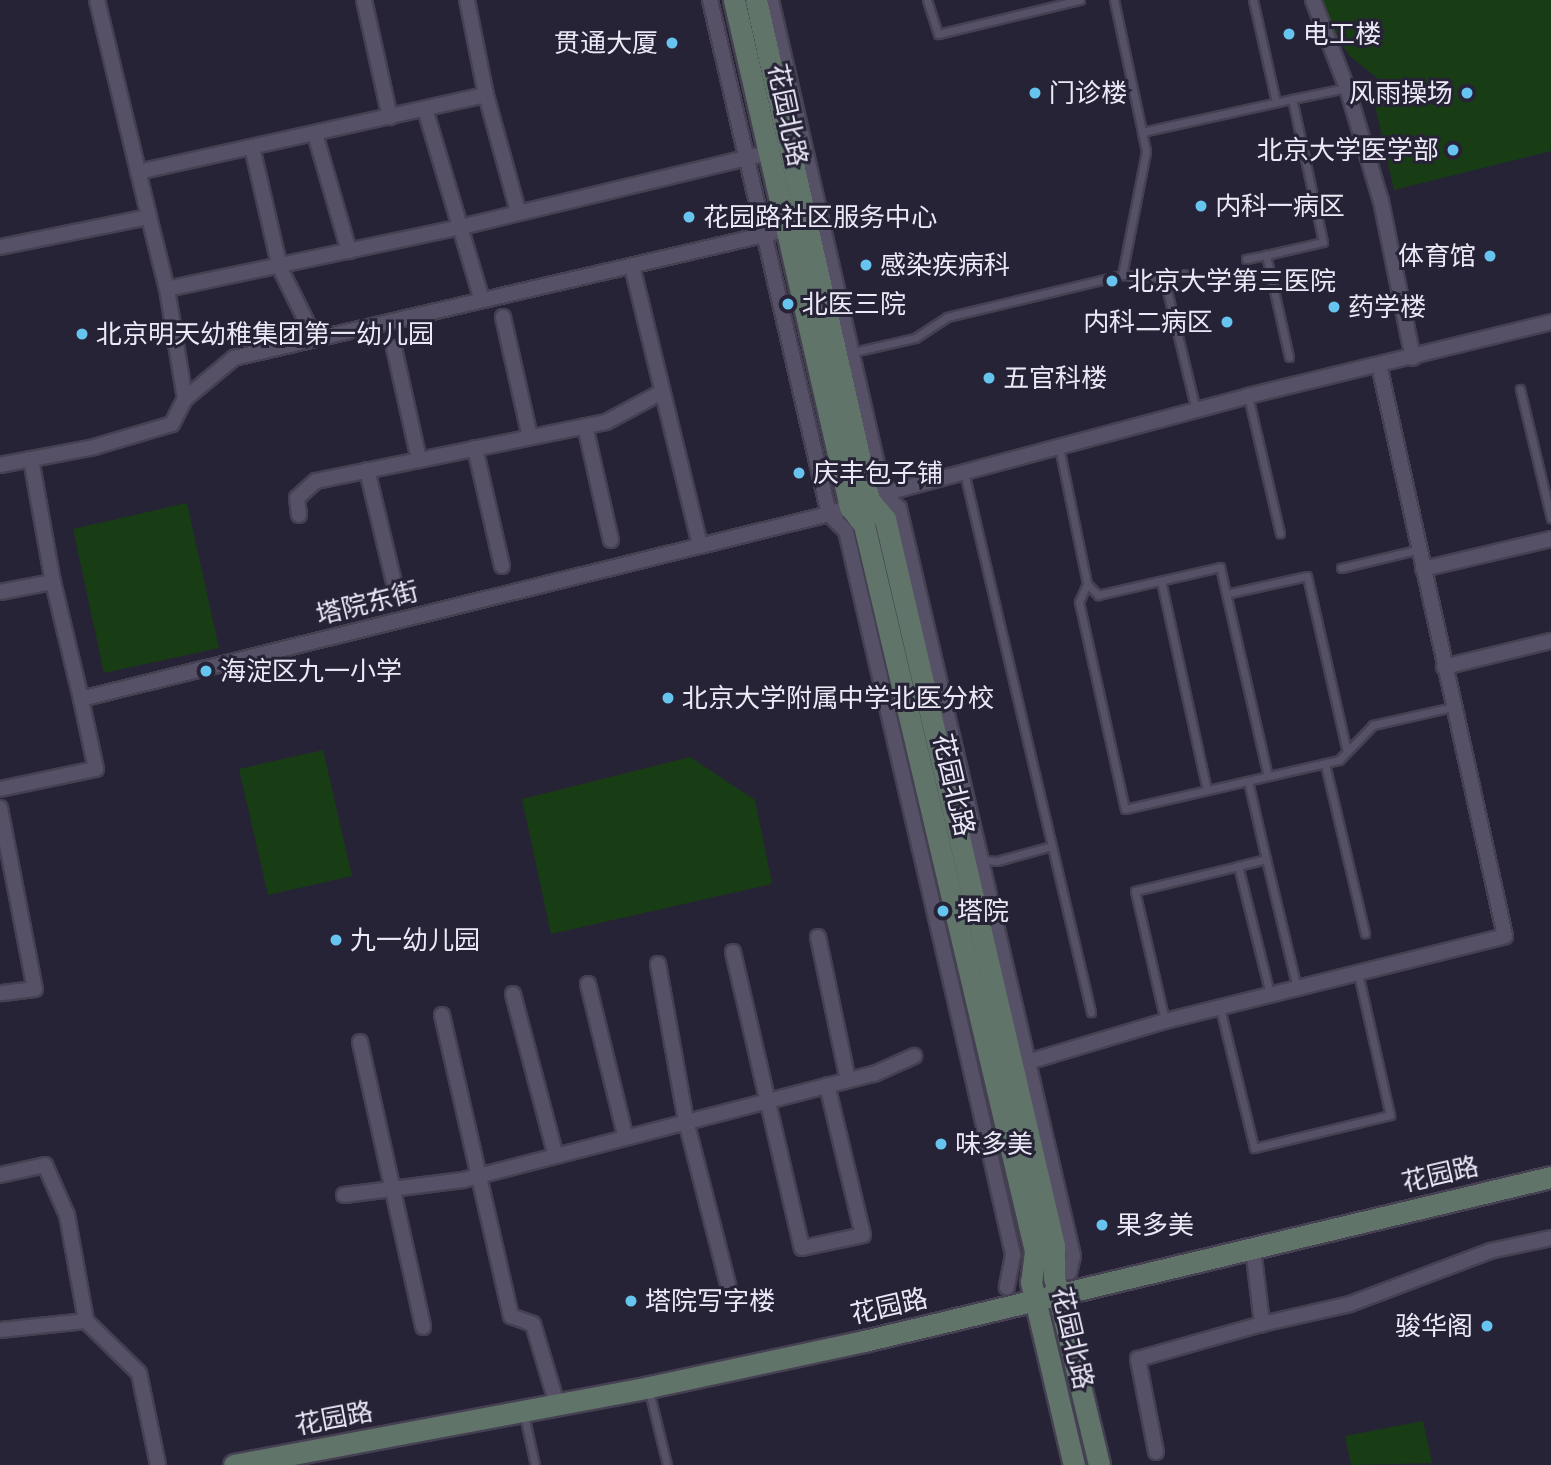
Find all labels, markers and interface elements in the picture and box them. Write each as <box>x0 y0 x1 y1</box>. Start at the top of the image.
place label: 电工楼 <box>1303 18 1381 50</box>
marker: 电工楼 <box>1281 26 1297 42</box>
place label: 贯通大厦 <box>554 27 658 59</box>
marker: 贯通大厦 <box>664 35 680 51</box>
street label: 花园北路 <box>762 61 814 169</box>
place label: 门诊楼 <box>1049 77 1127 109</box>
place label: 风雨操场 <box>1349 77 1453 109</box>
marker: 门诊楼 <box>1027 85 1043 101</box>
marker: 风雨操场 <box>1459 85 1475 101</box>
place label: 北京大学医学部 <box>1257 134 1439 166</box>
marker: 北京大学医学部 <box>1445 142 1461 158</box>
place label: 内科一病区 <box>1215 190 1345 222</box>
marker: 内科一病区 <box>1193 198 1209 214</box>
place label: 花园路社区服务中心 <box>703 201 937 233</box>
marker: 花园路社区服务中心 <box>681 209 697 225</box>
place label: 体育馆 <box>1398 240 1476 272</box>
marker: 体育馆 <box>1482 248 1498 264</box>
place label: 感染疾病科 <box>880 249 1010 281</box>
marker: 感染疾病科 <box>858 257 874 273</box>
place label: 北京大学第三医院 <box>1128 265 1336 297</box>
marker: 北京大学第三医院 <box>1102 271 1122 291</box>
place label: 北医三院 <box>802 288 906 320</box>
place label: 药学楼 <box>1348 291 1426 323</box>
marker: 北医三院 <box>780 296 796 312</box>
marker: 药学楼 <box>1326 299 1342 315</box>
place label: 内科二病区 <box>1083 306 1213 338</box>
marker: 内科二病区 <box>1219 314 1235 330</box>
place label: 北京明天幼稚集团第一幼儿园 <box>96 318 434 350</box>
marker: 北京明天幼稚集团第一幼儿园 <box>74 326 90 342</box>
place label: 五官科楼 <box>1003 362 1107 394</box>
marker: 五官科楼 <box>981 370 997 386</box>
place label: 庆丰包子铺 <box>813 457 943 489</box>
marker: 庆丰包子铺 <box>791 465 807 481</box>
street label: 塔院东街 <box>313 575 421 631</box>
place label: 海淀区九一小学 <box>220 655 402 687</box>
marker: 海淀区九一小学 <box>198 663 214 679</box>
place label: 北京大学附属中学北医分校 <box>682 682 994 714</box>
marker: 北京大学附属中学北医分校 <box>660 690 676 706</box>
street label: 花园北路 <box>927 731 981 839</box>
place label: 塔院 <box>957 895 1009 927</box>
marker: 塔院 <box>935 903 951 919</box>
place label: 九一幼儿园 <box>350 924 480 956</box>
marker: 九一幼儿园 <box>328 932 344 948</box>
place label: 味多美 <box>955 1128 1033 1160</box>
marker: 味多美 <box>933 1136 949 1152</box>
street label: 花园路 <box>1398 1150 1482 1198</box>
place label: 果多美 <box>1116 1209 1194 1241</box>
marker: 果多美 <box>1094 1217 1110 1233</box>
street label: 花园路 <box>847 1282 931 1330</box>
street label: 花园北路 <box>1046 1284 1100 1392</box>
place label: 塔院写字楼 <box>645 1285 775 1317</box>
marker: 塔院写字楼 <box>623 1293 639 1309</box>
place label: 骏华阁 <box>1395 1310 1473 1342</box>
marker: 骏华阁 <box>1479 1318 1495 1334</box>
street label: 花园路 <box>293 1395 375 1441</box>

